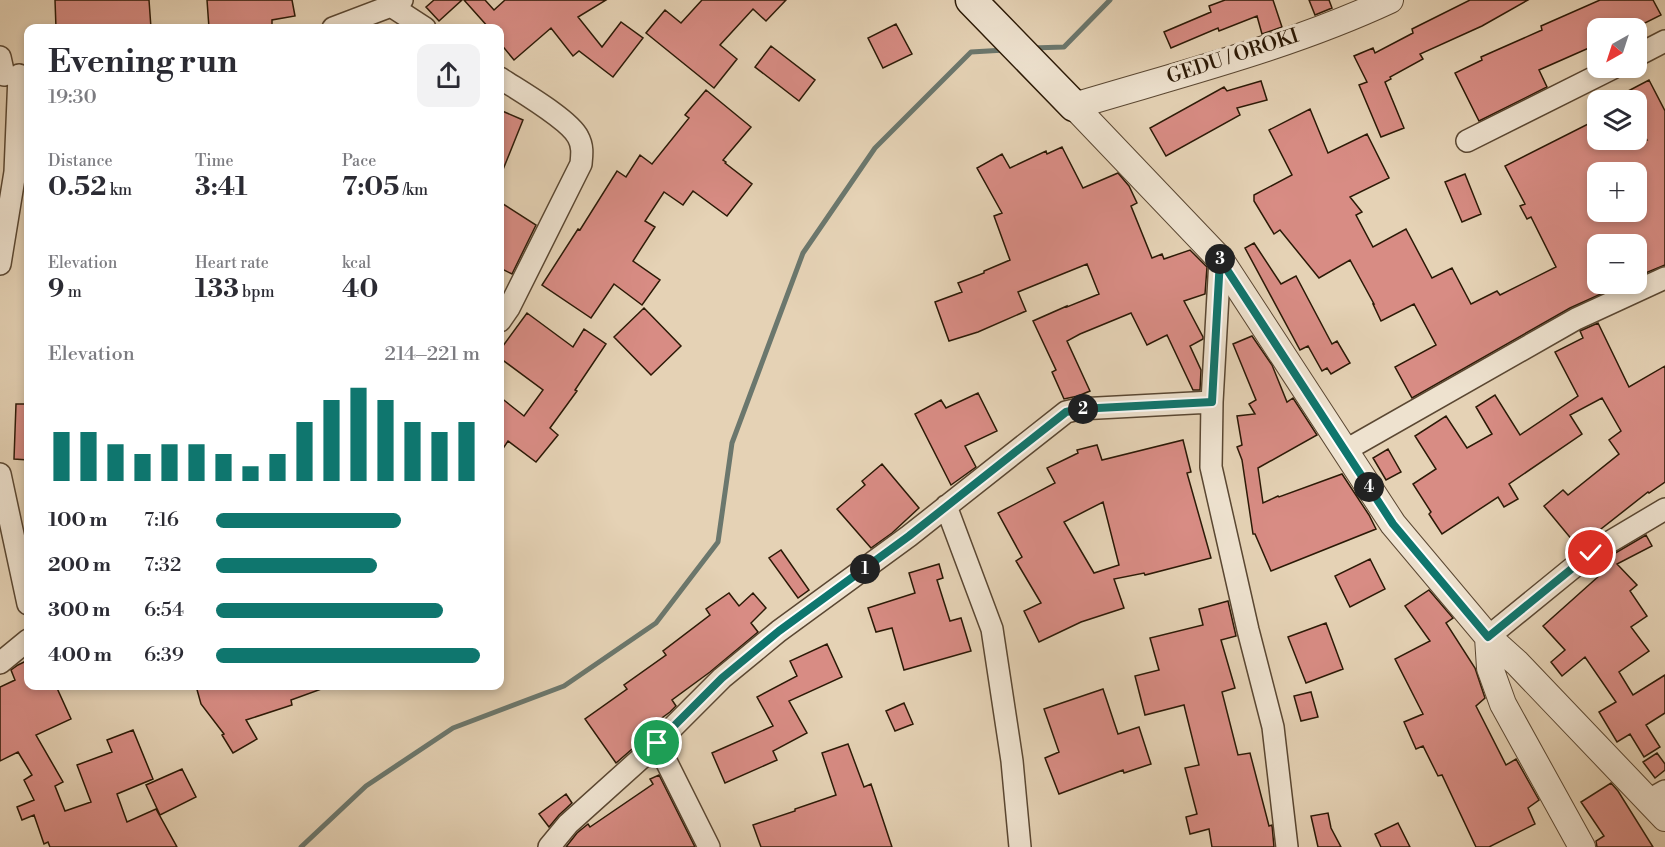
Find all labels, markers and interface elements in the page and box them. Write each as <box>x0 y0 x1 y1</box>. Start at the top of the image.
north arrow <box>1587 18 1647 78</box>
map controls <box>1587 18 1647 294</box>
street label: GEDU / OROKI <box>1164 24 1303 90</box>
text: Evening run <box>48 42 237 83</box>
button: share <box>417 44 480 107</box>
text: 19:30 <box>48 85 97 110</box>
button: layers <box>1587 90 1647 150</box>
text: Distance <box>48 151 113 171</box>
text: Time <box>195 151 234 171</box>
text: Pace <box>342 151 376 171</box>
button: + <box>1587 162 1647 222</box>
text: 0.52 <box>48 171 106 203</box>
text: 3:41 <box>195 171 247 203</box>
text: 7:05 <box>342 171 399 203</box>
text: km <box>106 180 132 200</box>
text: /km <box>399 180 428 200</box>
button: − <box>1587 234 1647 294</box>
pin: 3 <box>1205 244 1235 274</box>
text: 3 <box>1215 249 1225 269</box>
text: Elevation <box>48 253 117 273</box>
text: Heart rate <box>195 253 269 273</box>
text: kcal <box>342 253 371 273</box>
text: 9 <box>48 273 64 305</box>
text: 133 <box>195 273 239 305</box>
text: 40 <box>342 273 378 305</box>
text: m <box>64 282 82 302</box>
text: bpm <box>239 282 274 302</box>
text: Elevation <box>48 342 135 367</box>
text: 214–221 m <box>385 342 480 367</box>
pin: 2 <box>1068 394 1098 424</box>
text: 2 <box>1078 399 1088 419</box>
pin: 4 <box>1354 472 1384 502</box>
text: 4 <box>1364 477 1374 497</box>
text: 100 m <box>48 508 107 533</box>
text: 7:16 <box>144 508 179 533</box>
pin <box>1565 527 1616 578</box>
icon: check <box>1574 536 1607 569</box>
text: 200 m <box>48 553 111 578</box>
text: 7:32 <box>144 553 181 578</box>
pin: 1 <box>850 554 880 584</box>
text: 1 <box>861 559 869 579</box>
text: 300 m <box>48 598 111 623</box>
text: 6:54 <box>144 598 184 623</box>
text: 400 m <box>48 643 112 668</box>
text: 6:39 <box>144 643 184 668</box>
pin <box>631 717 682 768</box>
icon: arrive <box>640 726 673 759</box>

